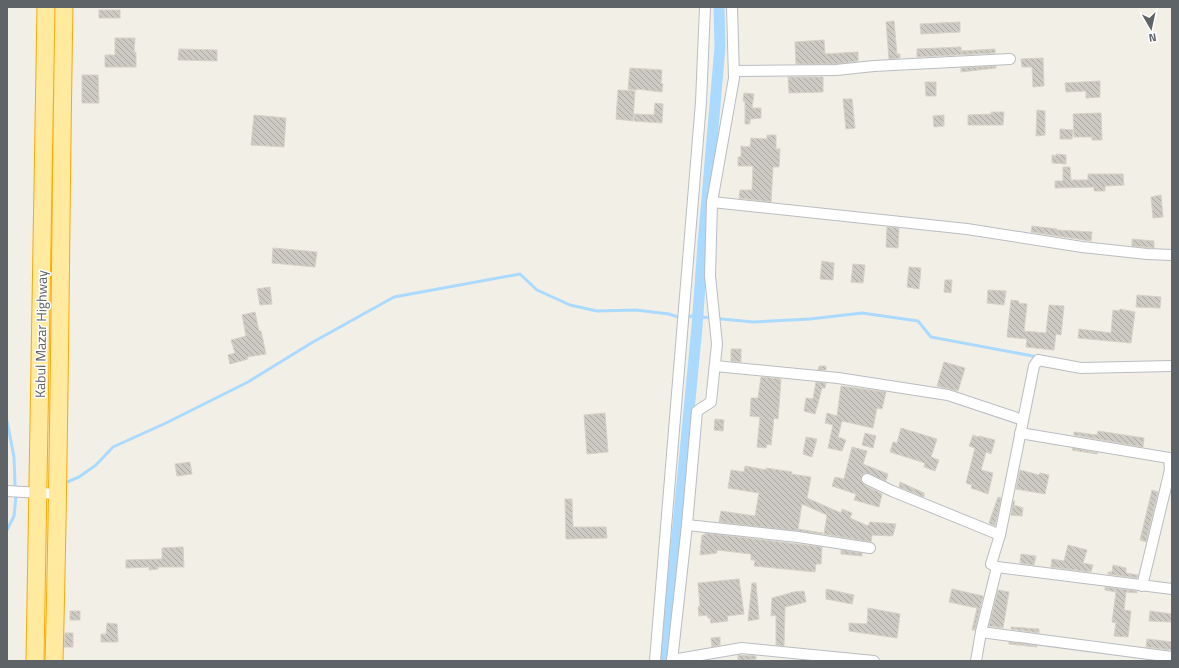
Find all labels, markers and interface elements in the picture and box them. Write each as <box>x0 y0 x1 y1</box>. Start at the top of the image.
north arrow <box>1131 8 1171 48</box>
text: N <box>1148 29 1158 46</box>
street label: Kabul Mazar Highway <box>29 270 52 398</box>

